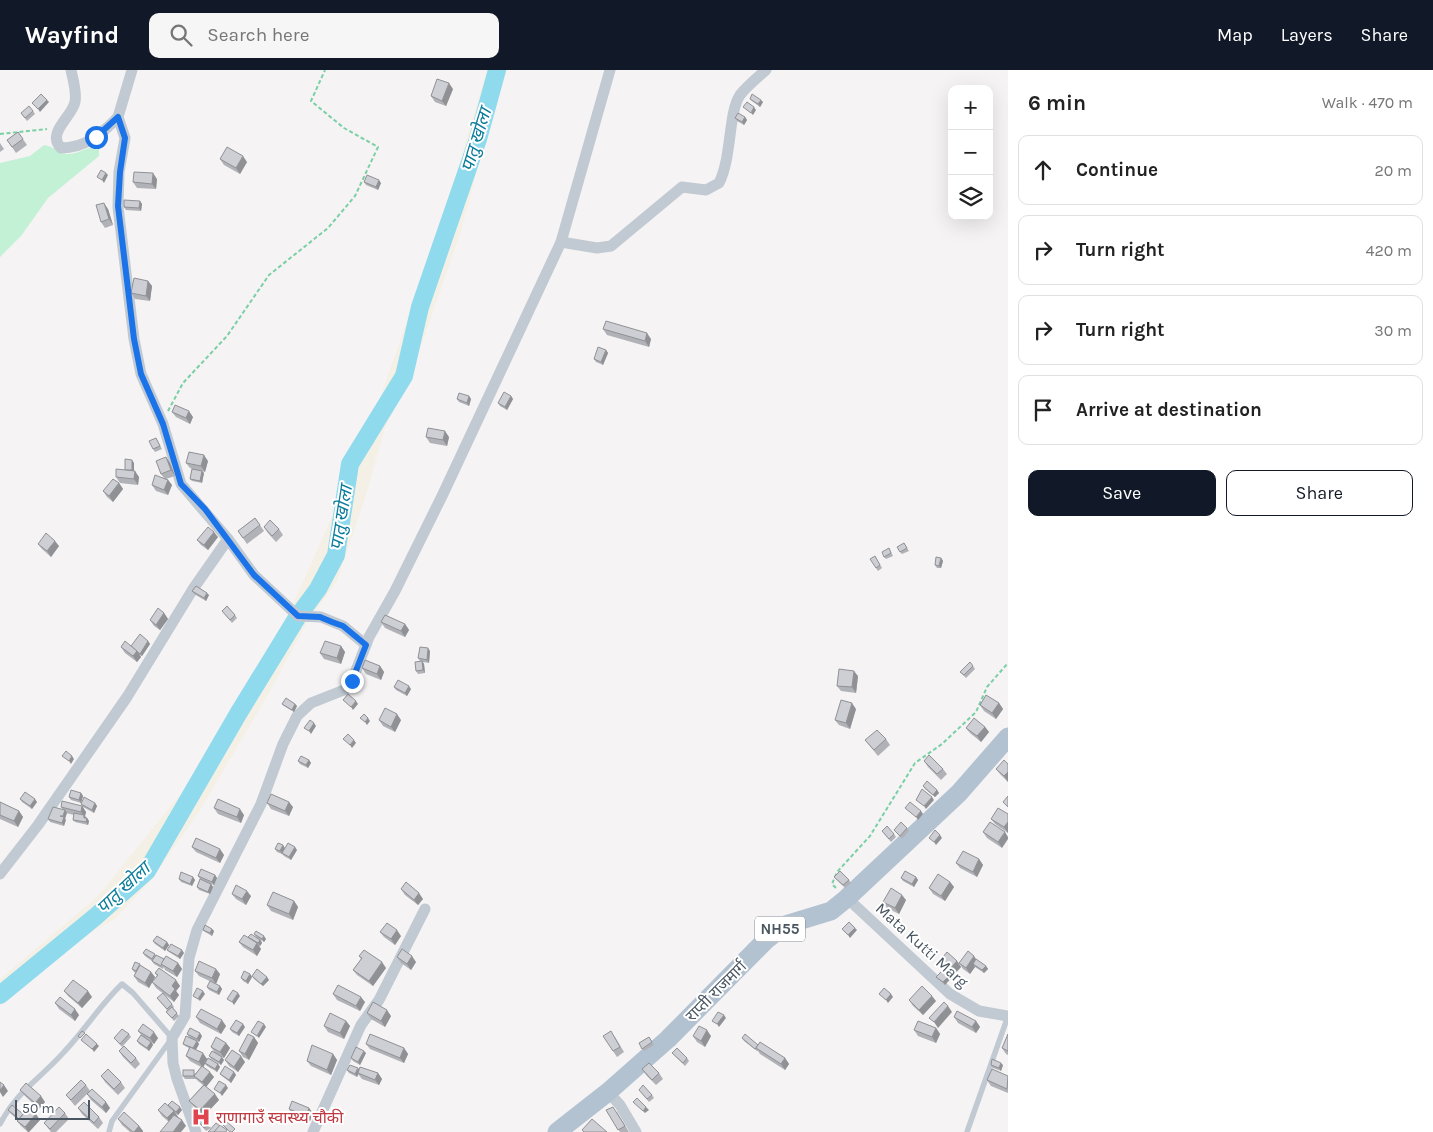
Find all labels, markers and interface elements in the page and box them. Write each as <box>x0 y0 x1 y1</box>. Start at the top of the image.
search box <box>149 13 499 58</box>
text: Wayfind <box>25 21 119 49</box>
icon: search <box>167 21 195 49</box>
text: Search here <box>207 24 309 46</box>
text: Map <box>1217 24 1253 46</box>
text: Layers <box>1281 24 1333 46</box>
text: Share <box>1361 24 1408 46</box>
map controls <box>948 85 993 220</box>
button: + <box>948 85 993 130</box>
text: 6 min <box>1028 91 1086 115</box>
text: Walk · 470 m <box>1322 93 1413 112</box>
water label: पातु खोला <box>456 102 497 174</box>
route start <box>85 126 108 149</box>
button: − <box>948 130 993 175</box>
icon: ahead <box>1029 156 1057 184</box>
text: Continue <box>1076 159 1158 181</box>
text: 20 m <box>1374 161 1412 180</box>
button: layers <box>948 175 993 220</box>
icon: right <box>1029 236 1057 264</box>
text: Turn right <box>1076 239 1165 261</box>
text: 420 m <box>1366 241 1412 260</box>
icon: right <box>1029 316 1057 344</box>
text: Turn right <box>1076 319 1165 341</box>
text: 30 m <box>1374 321 1412 340</box>
icon: arrive <box>1029 396 1057 424</box>
text: Arrive at destination <box>1076 399 1262 421</box>
button: Save <box>1028 470 1216 516</box>
button: Share <box>1226 470 1413 516</box>
water label: पातु खोला <box>325 481 357 552</box>
route end <box>341 670 364 693</box>
water label: पातु खोला <box>92 855 157 918</box>
street label: Mata Kutti Marg <box>872 898 972 992</box>
road number: NH55 <box>755 916 805 942</box>
street label: राप्ती राजमार्ग <box>682 956 751 1025</box>
scale bar <box>15 1097 90 1120</box>
text: 50 m <box>22 1100 55 1117</box>
hospital icon: राणागाउँ स्वास्थ्य चौकी <box>190 1106 212 1128</box>
place label: राणागाउँ स्वास्थ्य चौकी <box>216 1108 344 1127</box>

